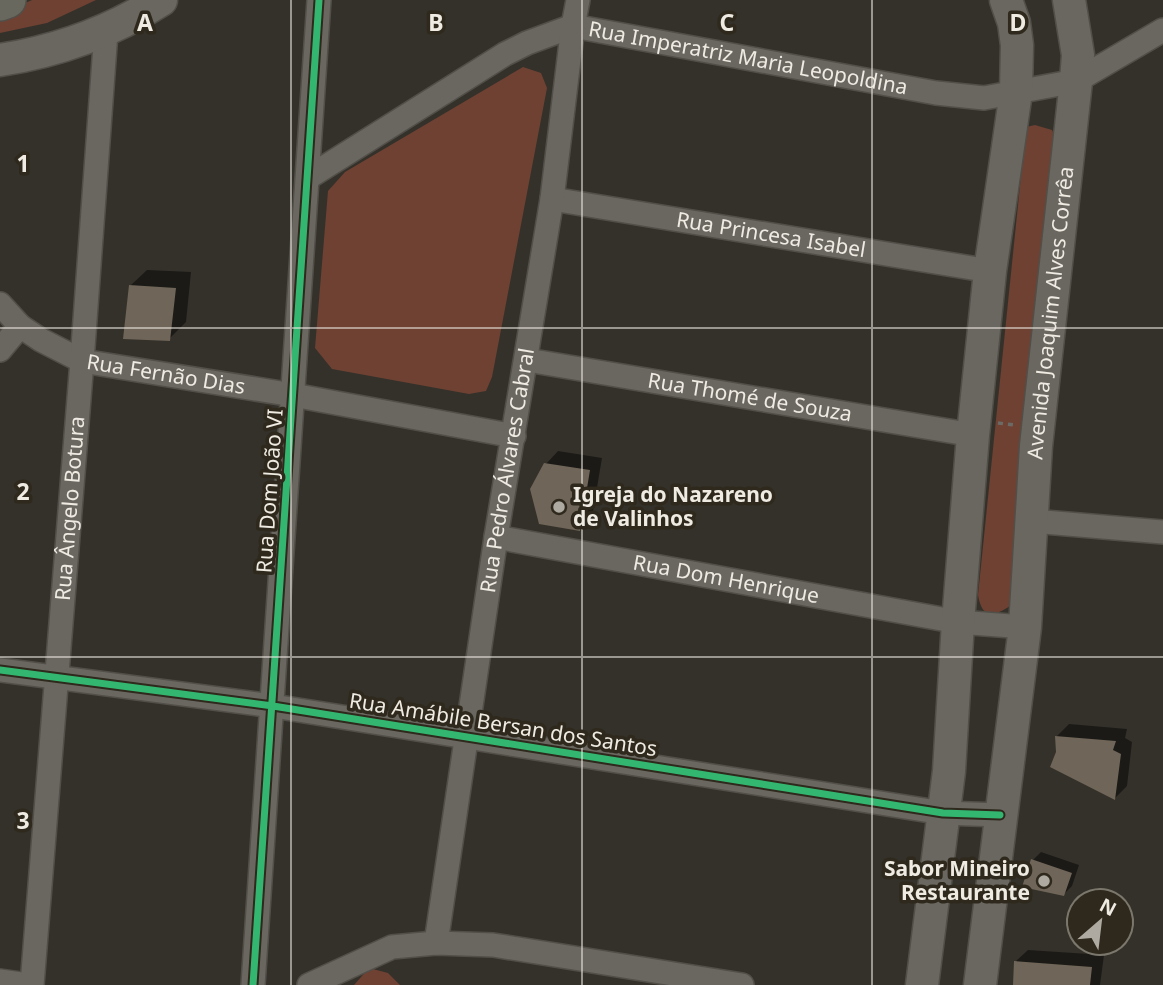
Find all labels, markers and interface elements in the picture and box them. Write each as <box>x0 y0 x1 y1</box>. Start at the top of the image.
text: A <box>137 6 153 38</box>
text: B <box>428 6 444 38</box>
text: C <box>720 6 735 38</box>
text: D <box>1010 6 1026 38</box>
street label: Rua Imperatriz Maria Leopoldina <box>586 14 910 100</box>
text: 1 <box>16 147 30 179</box>
street label: Avenida Joaquim Alves Corrêa <box>1020 165 1080 460</box>
street label: Rua Princesa Isabel <box>674 205 868 263</box>
street label: Rua Pedro Álvares Cabral <box>473 346 540 595</box>
street label: Rua Fernão Dias <box>85 347 247 400</box>
street label: Rua Thomé de Souza <box>646 366 854 427</box>
street label: Rua Dom João VI <box>249 408 289 574</box>
street label: Rua Ângelo Botura <box>48 415 91 602</box>
text: 2 <box>16 475 30 507</box>
place label: Igreja do Nazareno de Valinhos <box>573 480 773 532</box>
marker: Igreja do Nazareno de Valinhos <box>551 499 567 515</box>
street label: Rua Dom Henrique <box>631 548 822 609</box>
street label: Rua Amábile Bersan dos Santos <box>347 686 659 762</box>
text: 3 <box>16 804 30 836</box>
place label: Sabor Mineiro Restaurante <box>884 854 1030 906</box>
marker: Sabor Mineiro Restaurante <box>1036 873 1052 889</box>
north arrow <box>1065 887 1135 957</box>
text: N <box>1095 892 1121 922</box>

